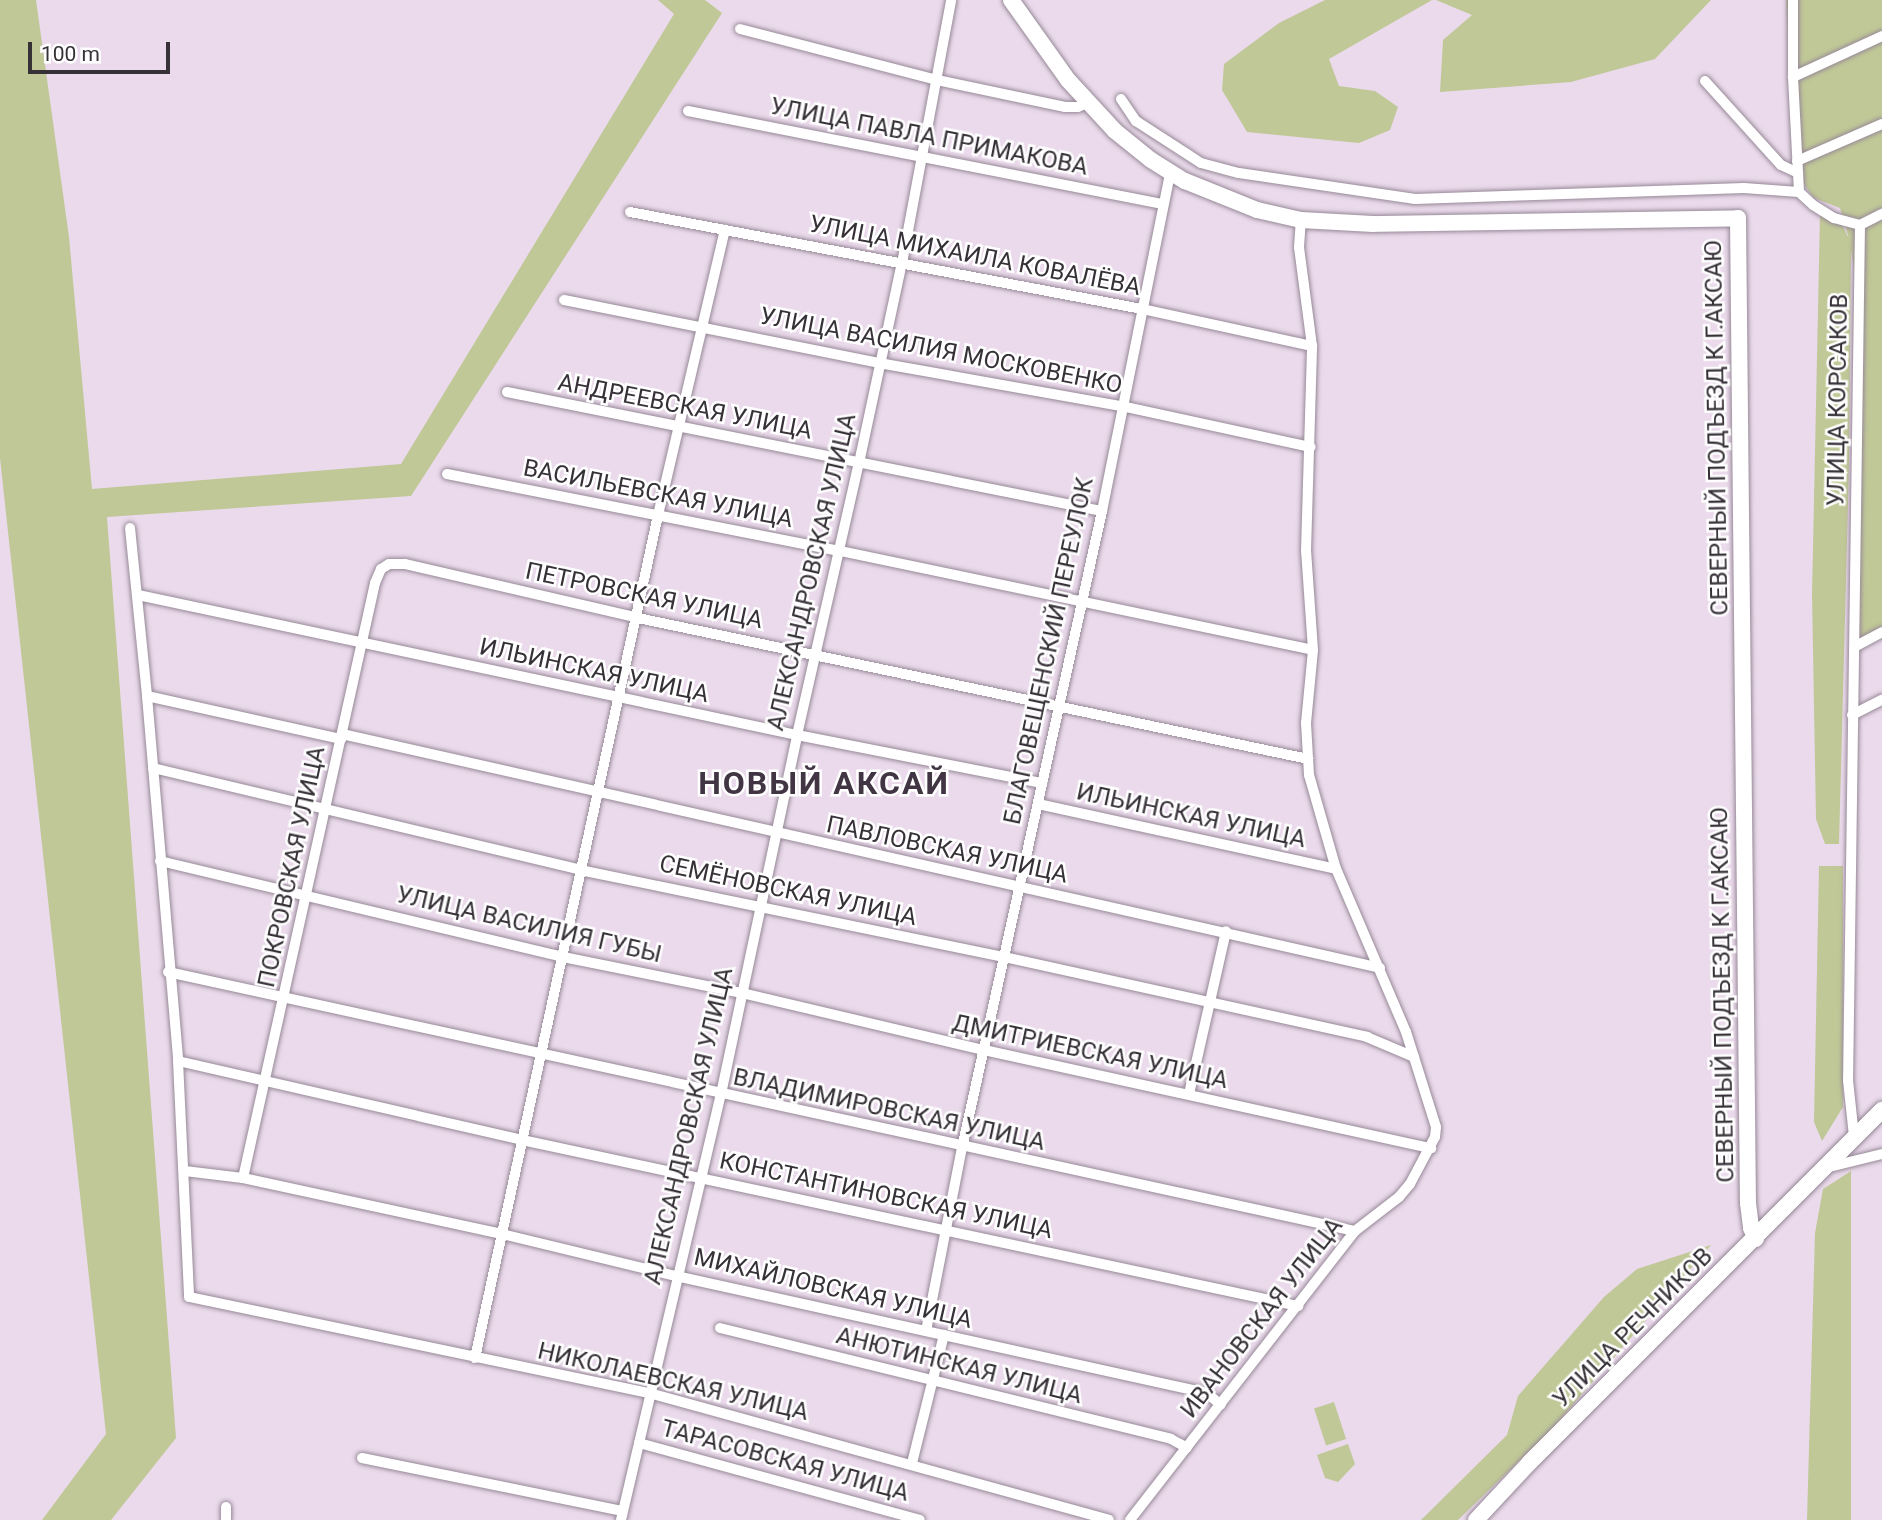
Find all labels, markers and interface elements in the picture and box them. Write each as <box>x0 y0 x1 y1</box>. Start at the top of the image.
scale bar <box>32 28 173 72</box>
text: 100 m <box>41 42 100 66</box>
street label: УЛИЦА ПАВЛА ПРИМАКОВА <box>768 92 1090 182</box>
street label: УЛИЦА МИХАИЛА КОВАЛЁВА <box>807 210 1143 302</box>
street label: СЕВЕРНЫЙ ПОДЪЕЗД К Г.АКСАЮ <box>1699 240 1735 616</box>
street label: УЛИЦА КОРСАКОВ <box>1822 294 1854 506</box>
street label: УЛИЦА ВАСИЛИЯ МОСКОВЕНКО <box>757 302 1125 400</box>
street label: АНДРЕЕВСКАЯ УЛИЦА <box>555 368 815 446</box>
street label: АЛЕКСАНДРОВСКАЯ УЛИЦА <box>761 411 863 733</box>
street label: ВАСИЛЬЕВСКАЯ УЛИЦА <box>521 454 795 534</box>
street label: БЛАГОВЕЩЕНСКИЙ ПЕРЕУЛОК <box>998 475 1100 827</box>
street label: ПЕТРОВСКАЯ УЛИЦА <box>523 557 765 635</box>
street label: ИЛЬИНСКАЯ УЛИЦА <box>477 633 711 709</box>
street label: ПОКРОВСКАЯ УЛИЦА <box>252 744 332 990</box>
district label: НОВЫЙ АКСАЙ <box>699 764 948 802</box>
street label: ИЛЬИНСКАЯ УЛИЦА <box>1074 778 1308 854</box>
street label: СЕВЕРНЫЙ ПОДЪЕЗД К Г.АКСАЮ <box>1705 807 1741 1183</box>
street label: ПАВЛОВСКАЯ УЛИЦА <box>824 810 1070 890</box>
street label: СЕМЁНОВСКАЯ УЛИЦА <box>657 850 919 932</box>
street label: УЛИЦА ВАСИЛИЯ ГУБЫ <box>394 880 664 970</box>
street label: АЛЕКСАНДРОВСКАЯ УЛИЦА <box>638 965 740 1287</box>
street label: ДМИТРИЕВСКАЯ УЛИЦА <box>950 1009 1230 1095</box>
street label: ВЛАДИМИРОВСКАЯ УЛИЦА <box>731 1063 1047 1157</box>
street label: КОНСТАНТИНОВСКАЯ УЛИЦА <box>717 1147 1055 1245</box>
street label: ИВАНОВСКАЯ УЛИЦА <box>1175 1212 1349 1424</box>
street label: УЛИЦА РЕЧНИКОВ <box>1547 1242 1719 1414</box>
street label: МИХАЙЛОВСКАЯ УЛИЦА <box>691 1243 975 1335</box>
street label: АНЮТИНСКАЯ УЛИЦА <box>833 1322 1085 1410</box>
street label: НИКОЛАЕВСКАЯ УЛИЦА <box>535 1337 811 1427</box>
street label: ТАРАСОВСКАЯ УЛИЦА <box>658 1414 912 1508</box>

